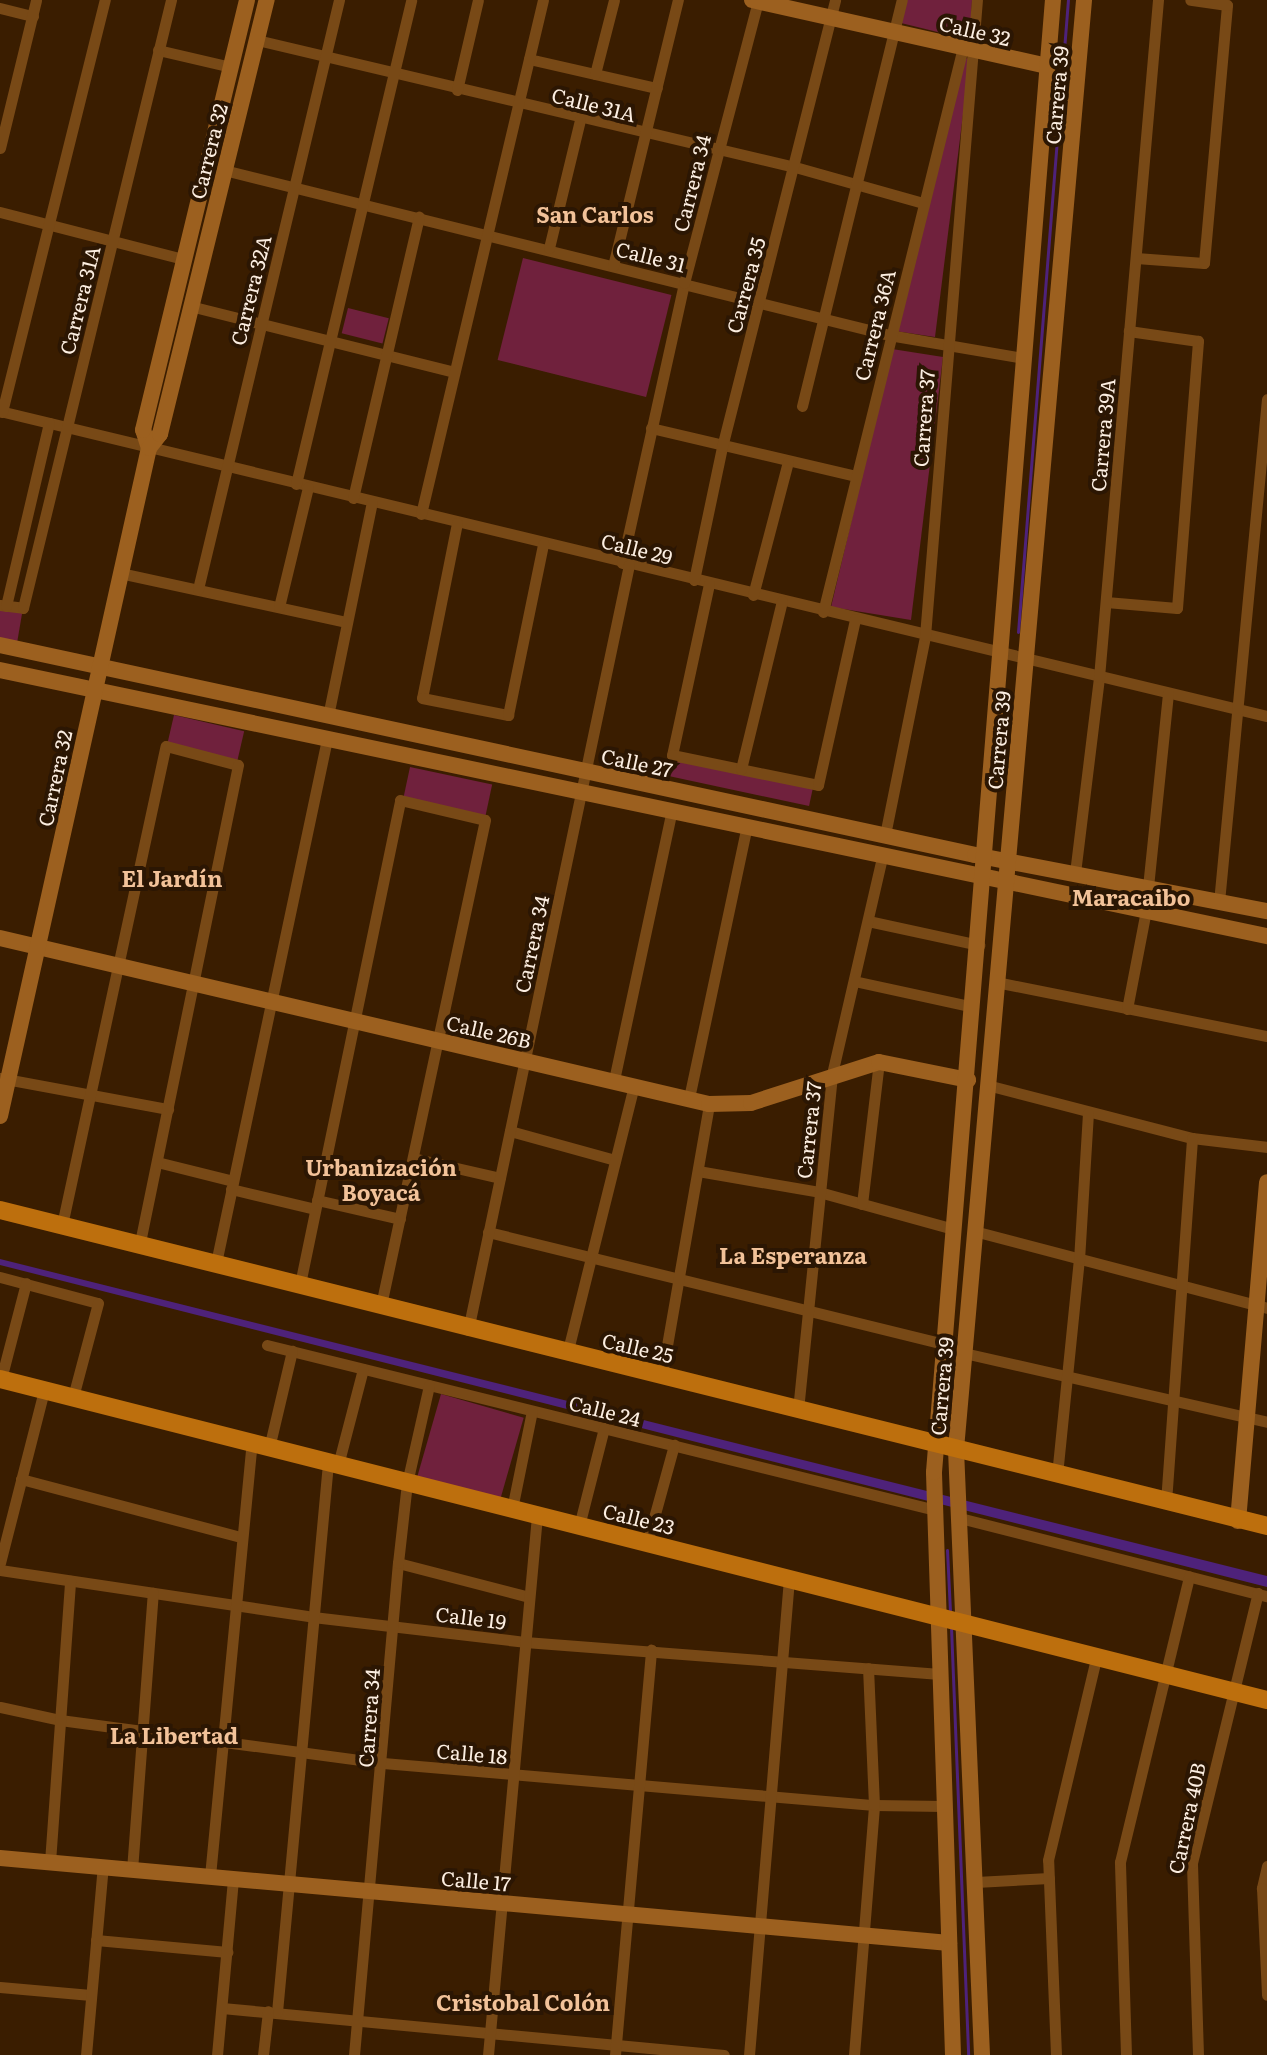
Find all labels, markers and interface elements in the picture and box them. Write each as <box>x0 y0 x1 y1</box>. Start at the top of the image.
street label: Calle 32 <box>937 10 1013 50</box>
street label: Carrera 39 <box>1040 45 1072 145</box>
street label: Calle 31A <box>549 82 639 126</box>
street label: Carrera 32 <box>185 101 231 201</box>
street label: Carrera 34 <box>667 132 715 234</box>
district label: San Carlos <box>536 201 654 227</box>
street label: Carrera 32A <box>225 232 275 348</box>
street label: Carrera 35 <box>721 234 769 336</box>
street label: Calle 31 <box>614 236 688 276</box>
street label: Carrera 31A <box>54 243 104 357</box>
street label: Carrera 36A <box>849 267 899 383</box>
street label: Carrera 37 <box>908 368 938 468</box>
street label: Carrera 39A <box>1085 377 1119 493</box>
street label: Calle 29 <box>599 528 675 568</box>
street label: Carrera 39 <box>982 690 1014 790</box>
street label: Carrera 32 <box>32 728 76 828</box>
street label: Calle 27 <box>599 743 675 781</box>
district label: El Jardín <box>122 865 222 891</box>
district label: Maracaibo <box>1072 884 1190 910</box>
street label: Carrera 34 <box>509 893 553 995</box>
street label: Calle 26B <box>444 1010 534 1052</box>
street label: Carrera 37 <box>791 1080 825 1180</box>
district label: Urbanización Boyacá <box>305 1153 457 1204</box>
district label: La Esperanza <box>719 1242 867 1268</box>
street label: Calle 25 <box>600 1327 676 1367</box>
street label: Carrera 39 <box>925 1336 957 1436</box>
street label: Calle 24 <box>567 1389 643 1431</box>
street label: Calle 23 <box>601 1498 677 1538</box>
street label: Calle 19 <box>434 1601 508 1633</box>
street label: Carrera 34 <box>353 1668 383 1768</box>
district label: La Libertad <box>110 1722 238 1748</box>
street label: Calle 18 <box>435 1738 509 1768</box>
street label: Carrera 40B <box>1162 1760 1210 1876</box>
street label: Calle 17 <box>440 1865 512 1895</box>
district label: Cristobal Colón <box>436 1989 610 2015</box>

